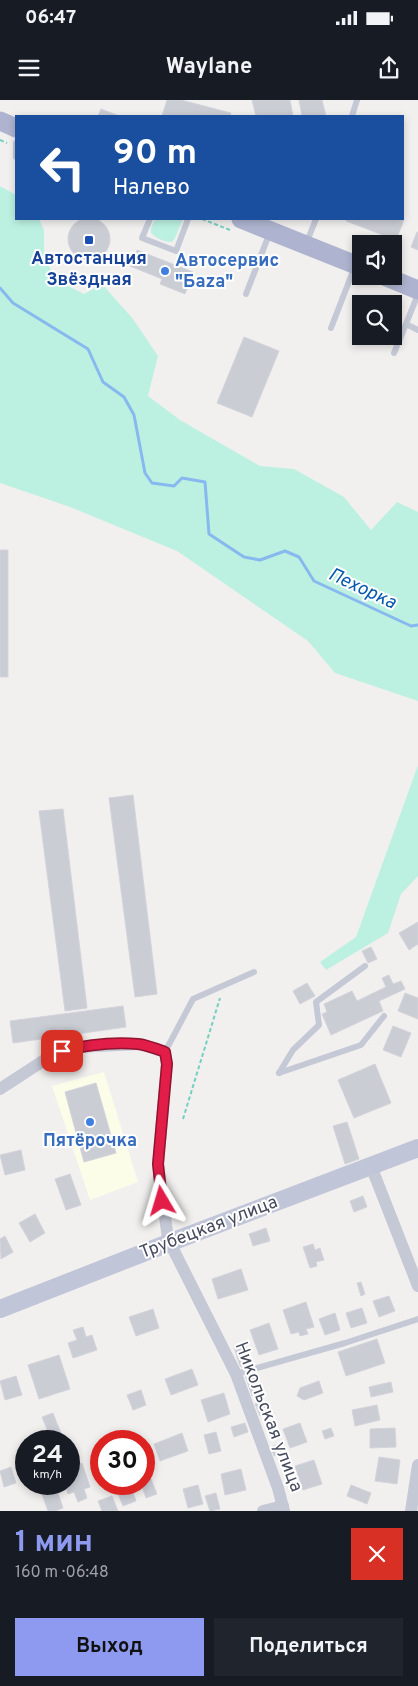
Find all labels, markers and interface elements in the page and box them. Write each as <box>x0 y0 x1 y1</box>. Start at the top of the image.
text: 06:47 <box>25 6 76 30</box>
icon: menu <box>15 54 43 82</box>
text: Waylane <box>166 54 252 81</box>
icon: share <box>375 54 403 82</box>
text: 90 m <box>113 132 197 176</box>
icon: left <box>30 135 95 200</box>
text: Налево <box>113 175 190 202</box>
marker: Автостанция Звёздная <box>83 234 95 246</box>
map controls <box>352 235 402 345</box>
button: sound <box>352 235 402 285</box>
place label: Автостанция Звёздная <box>31 248 147 292</box>
place label: Автосервис "Баzа" <box>175 250 279 294</box>
marker: Автосервис "Баzа" <box>159 265 171 277</box>
button: search <box>352 295 402 345</box>
water label: Пехорка <box>324 563 400 615</box>
pin <box>41 1030 83 1072</box>
icon: arrive <box>48 1037 76 1065</box>
marker: Пятёрочка <box>84 1116 96 1128</box>
place label: Пятёрочка <box>43 1130 137 1153</box>
position arrow <box>135 1174 187 1226</box>
street label: Трубецкая улица <box>137 1191 281 1265</box>
street label: Никольская улица <box>229 1339 307 1495</box>
speed limit sign: 30 <box>90 1430 155 1495</box>
text: 24 <box>32 1440 63 1472</box>
text: km/h <box>33 1467 62 1483</box>
text: 1 мин <box>15 1525 93 1562</box>
button: close <box>351 1528 403 1580</box>
text: 160 m · 06:48 <box>15 1563 109 1583</box>
button: Выход <box>15 1618 204 1676</box>
button: Поделиться <box>214 1618 403 1676</box>

